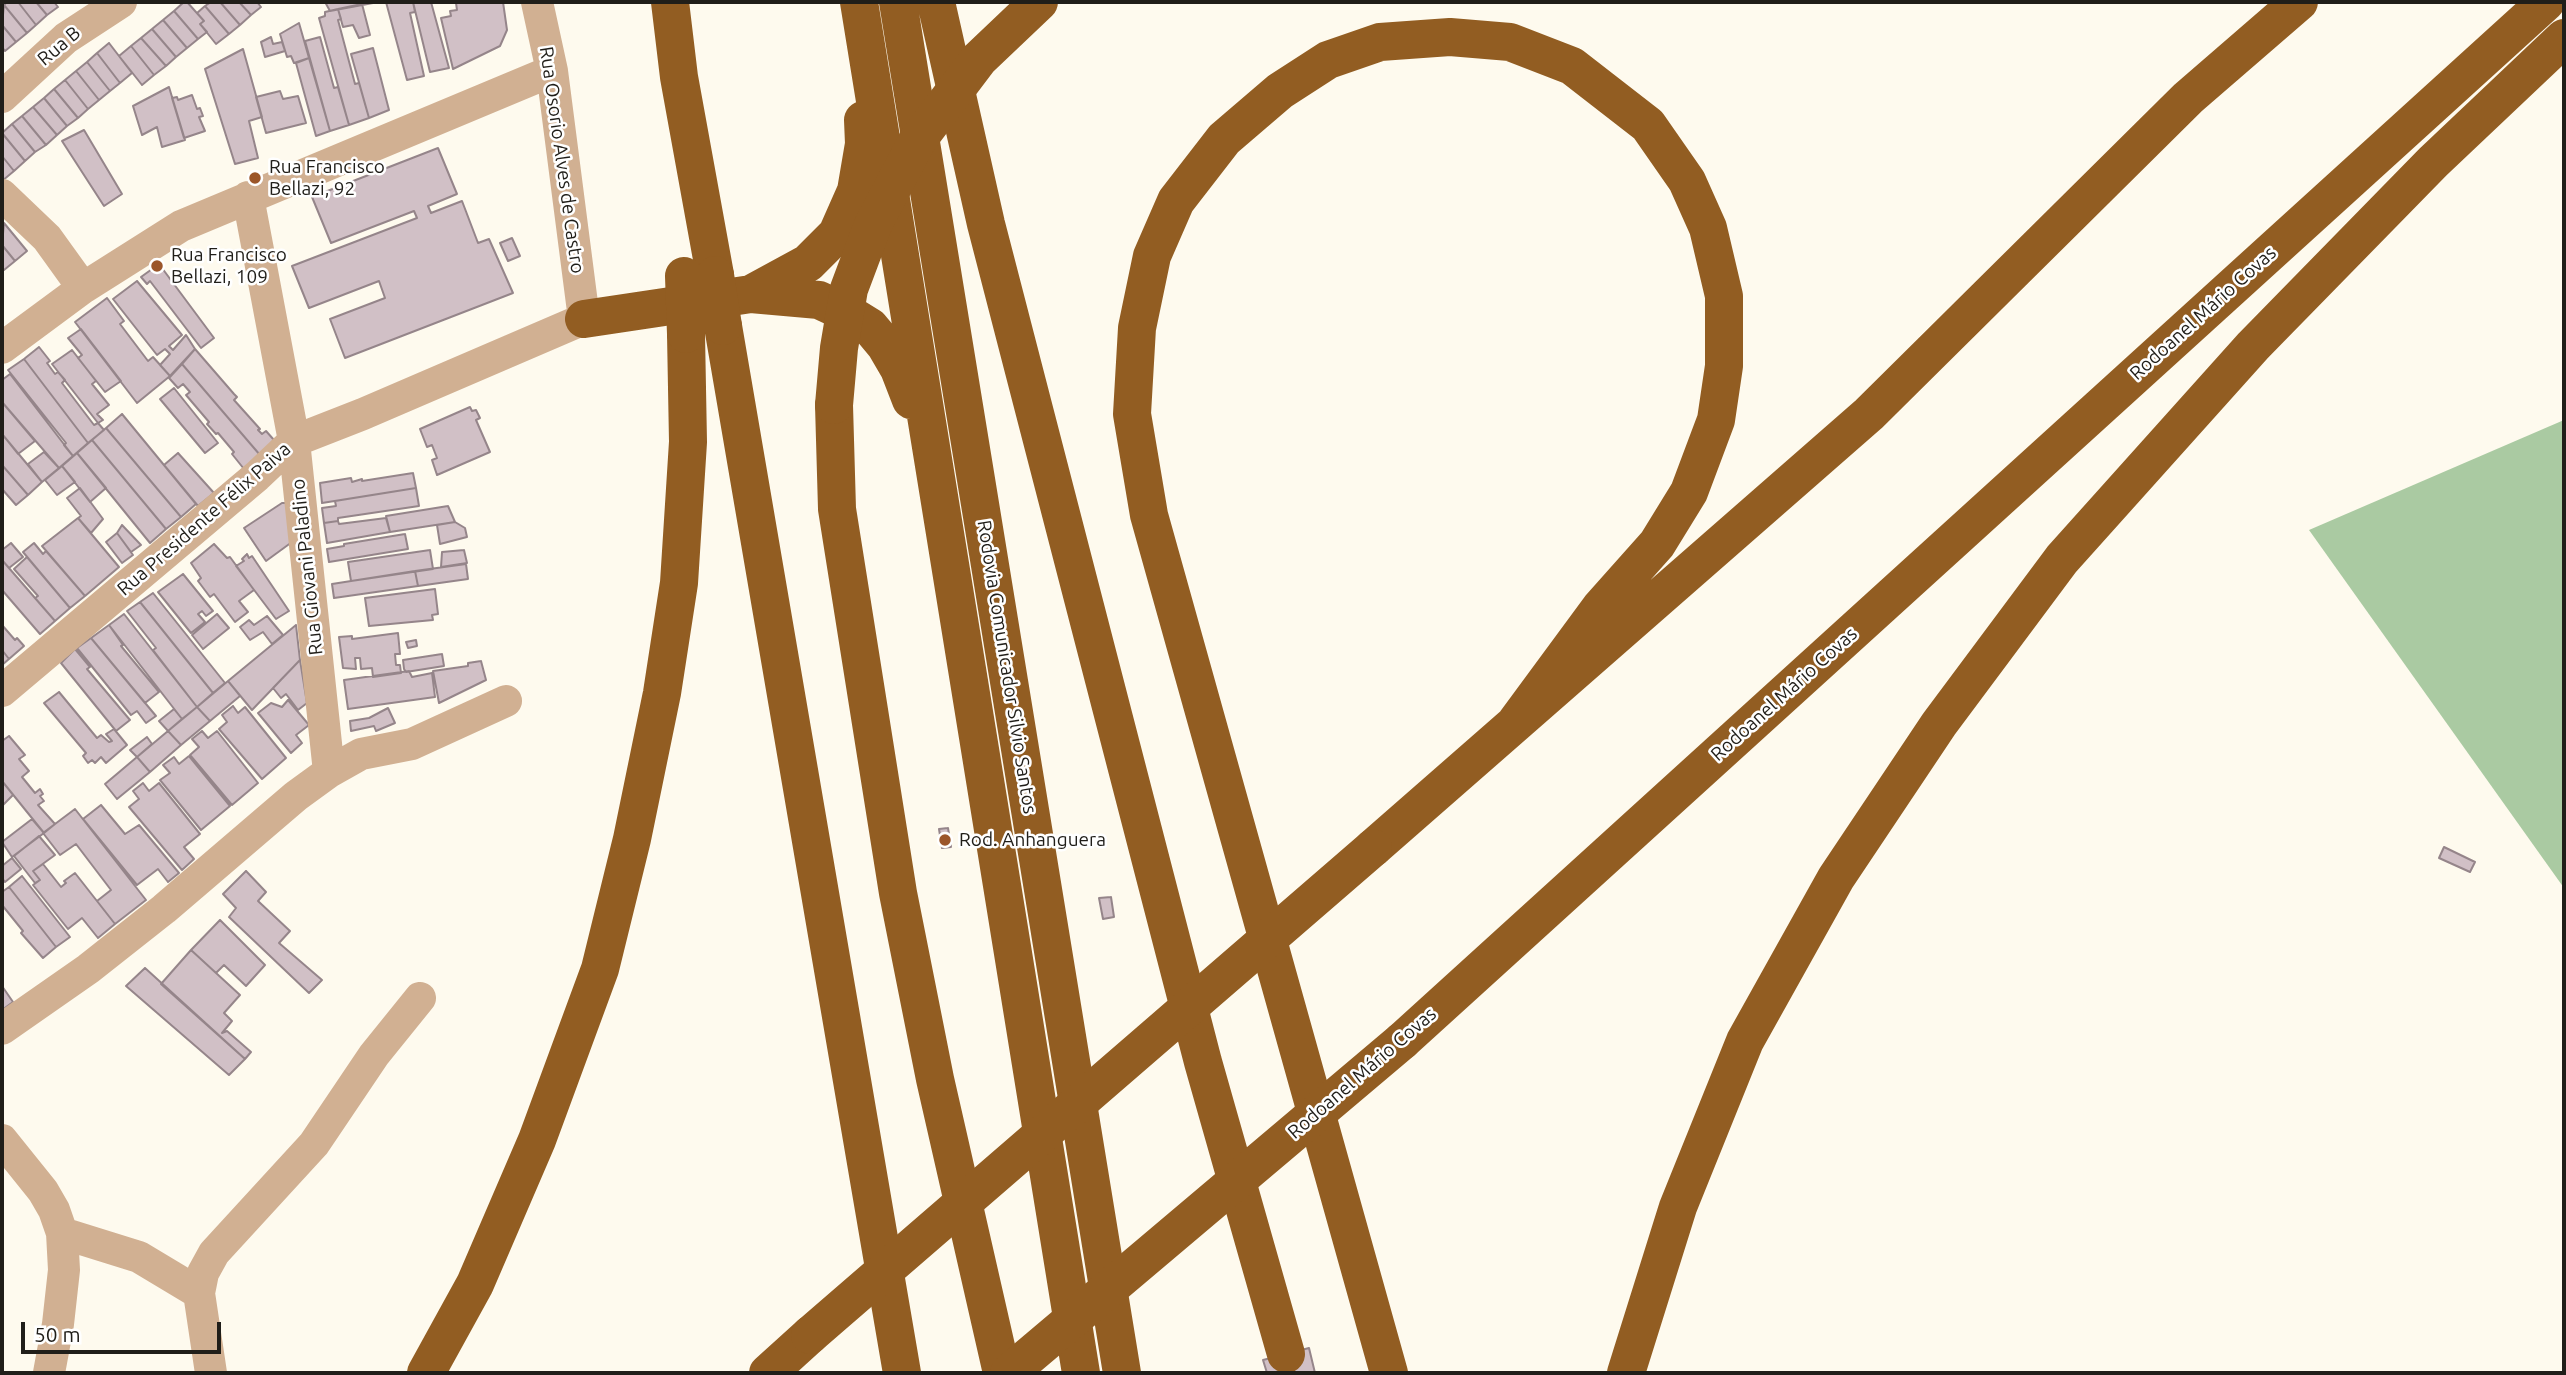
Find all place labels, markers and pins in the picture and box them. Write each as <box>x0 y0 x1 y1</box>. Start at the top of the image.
place label: Rua Francisco Bellazi, 92 <box>269 156 385 200</box>
marker: Rua Francisco Bellazi, 92 <box>247 170 263 186</box>
place label: Rua Francisco Bellazi, 109 <box>171 244 287 288</box>
marker: Rua Francisco Bellazi, 109 <box>149 258 165 274</box>
place label: Rod. Anhanguera <box>959 829 1106 851</box>
marker: Rod. Anhanguera <box>937 832 953 848</box>

